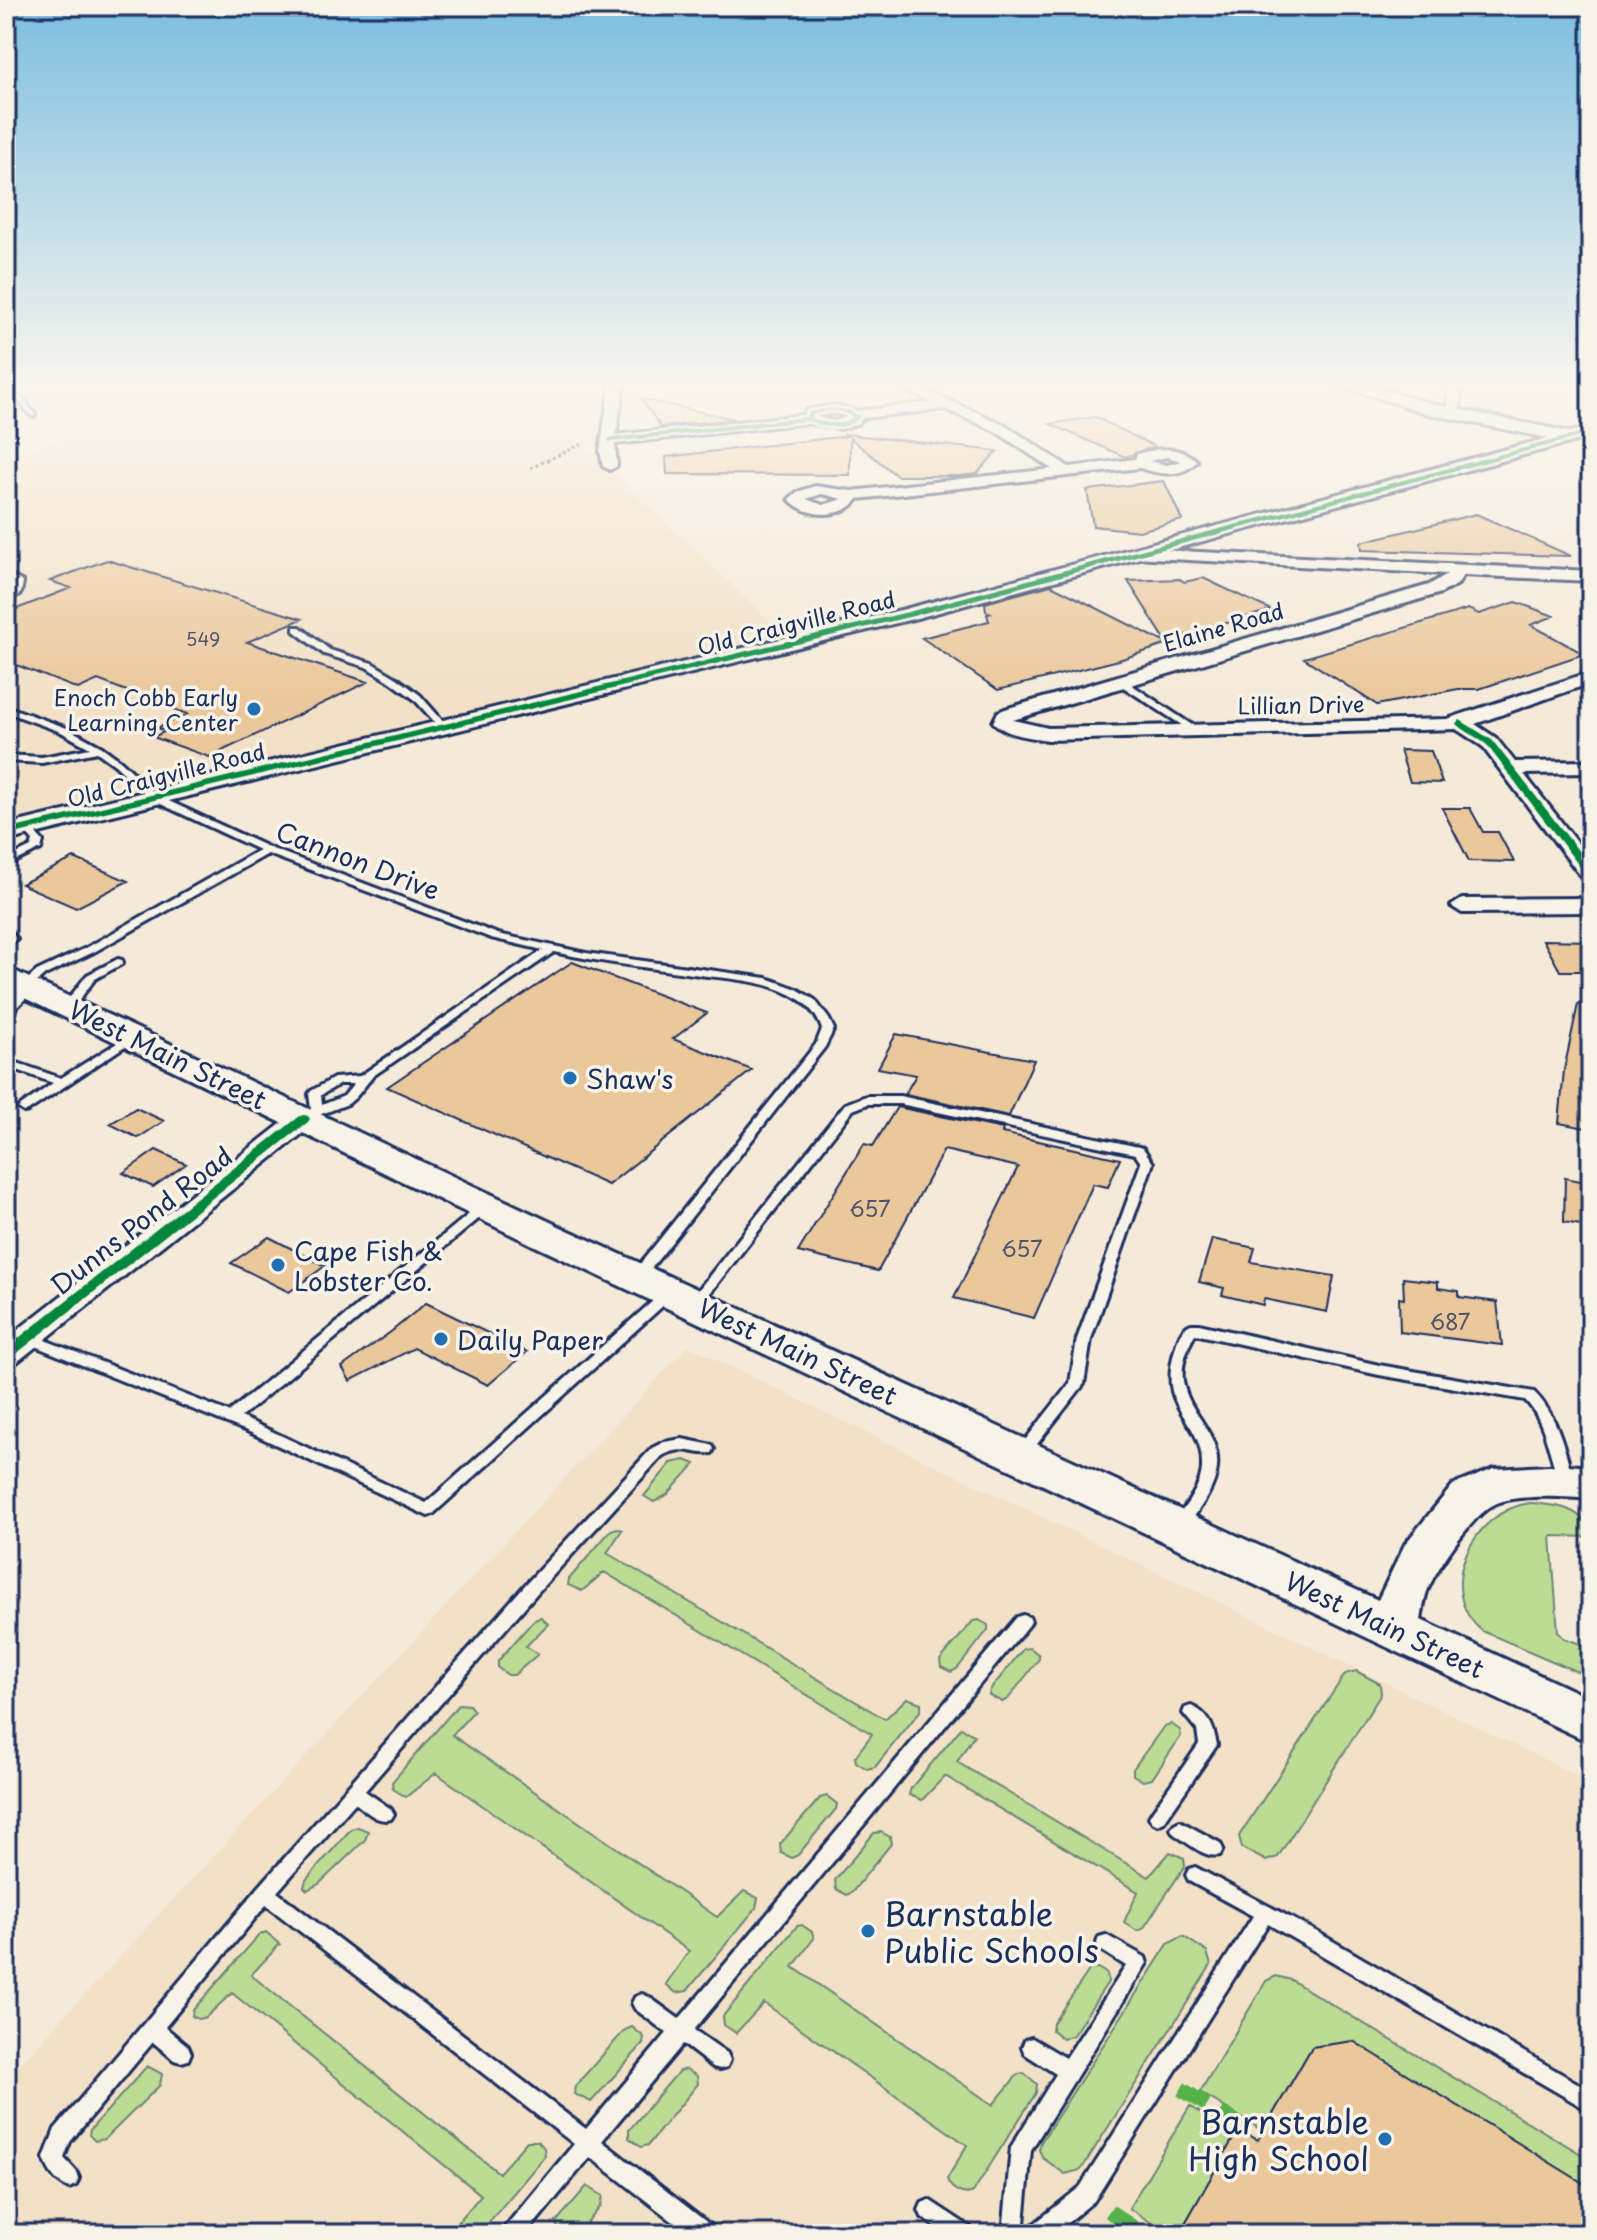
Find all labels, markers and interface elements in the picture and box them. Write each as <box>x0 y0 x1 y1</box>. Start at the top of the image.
street label: Old Craigville Road <box>693 581 899 663</box>
street label: Elaine Road <box>1159 593 1287 659</box>
house number: 549 <box>186 625 220 652</box>
place label: Enoch Cobb Early Learning Center <box>54 680 239 738</box>
street label: Lillian Drive <box>1237 686 1365 722</box>
marker: Enoch Cobb Early Learning Center <box>245 700 263 718</box>
street label: Old Craigville Road <box>63 733 269 815</box>
street label: Cannon Drive <box>270 811 446 909</box>
street label: West Main Street <box>62 989 274 1119</box>
place label: Shaw's <box>586 1059 673 1098</box>
marker: Shaw's <box>561 1069 579 1087</box>
street label: Dunns Pond Road <box>42 1136 240 1304</box>
house number: 657 <box>849 1191 891 1224</box>
place label: Cape Fish & Lobster Co. <box>294 1231 443 1300</box>
house number: 657 <box>1001 1231 1043 1264</box>
marker: Cape Fish & Lobster Co. <box>269 1256 287 1274</box>
street label: West Main Street <box>692 1288 904 1414</box>
house number: 687 <box>1430 1304 1470 1337</box>
place label: Daily Paper <box>457 1320 603 1359</box>
marker: Daily Paper <box>432 1330 450 1348</box>
street label: West Main Street <box>1279 1561 1491 1687</box>
place label: Barnstable Public Schools <box>884 1889 1099 1974</box>
marker: Barnstable Public Schools <box>859 1922 877 1940</box>
place label: Barnstable High School <box>1188 2097 1369 2182</box>
marker: Barnstable High School <box>1376 2130 1394 2148</box>

